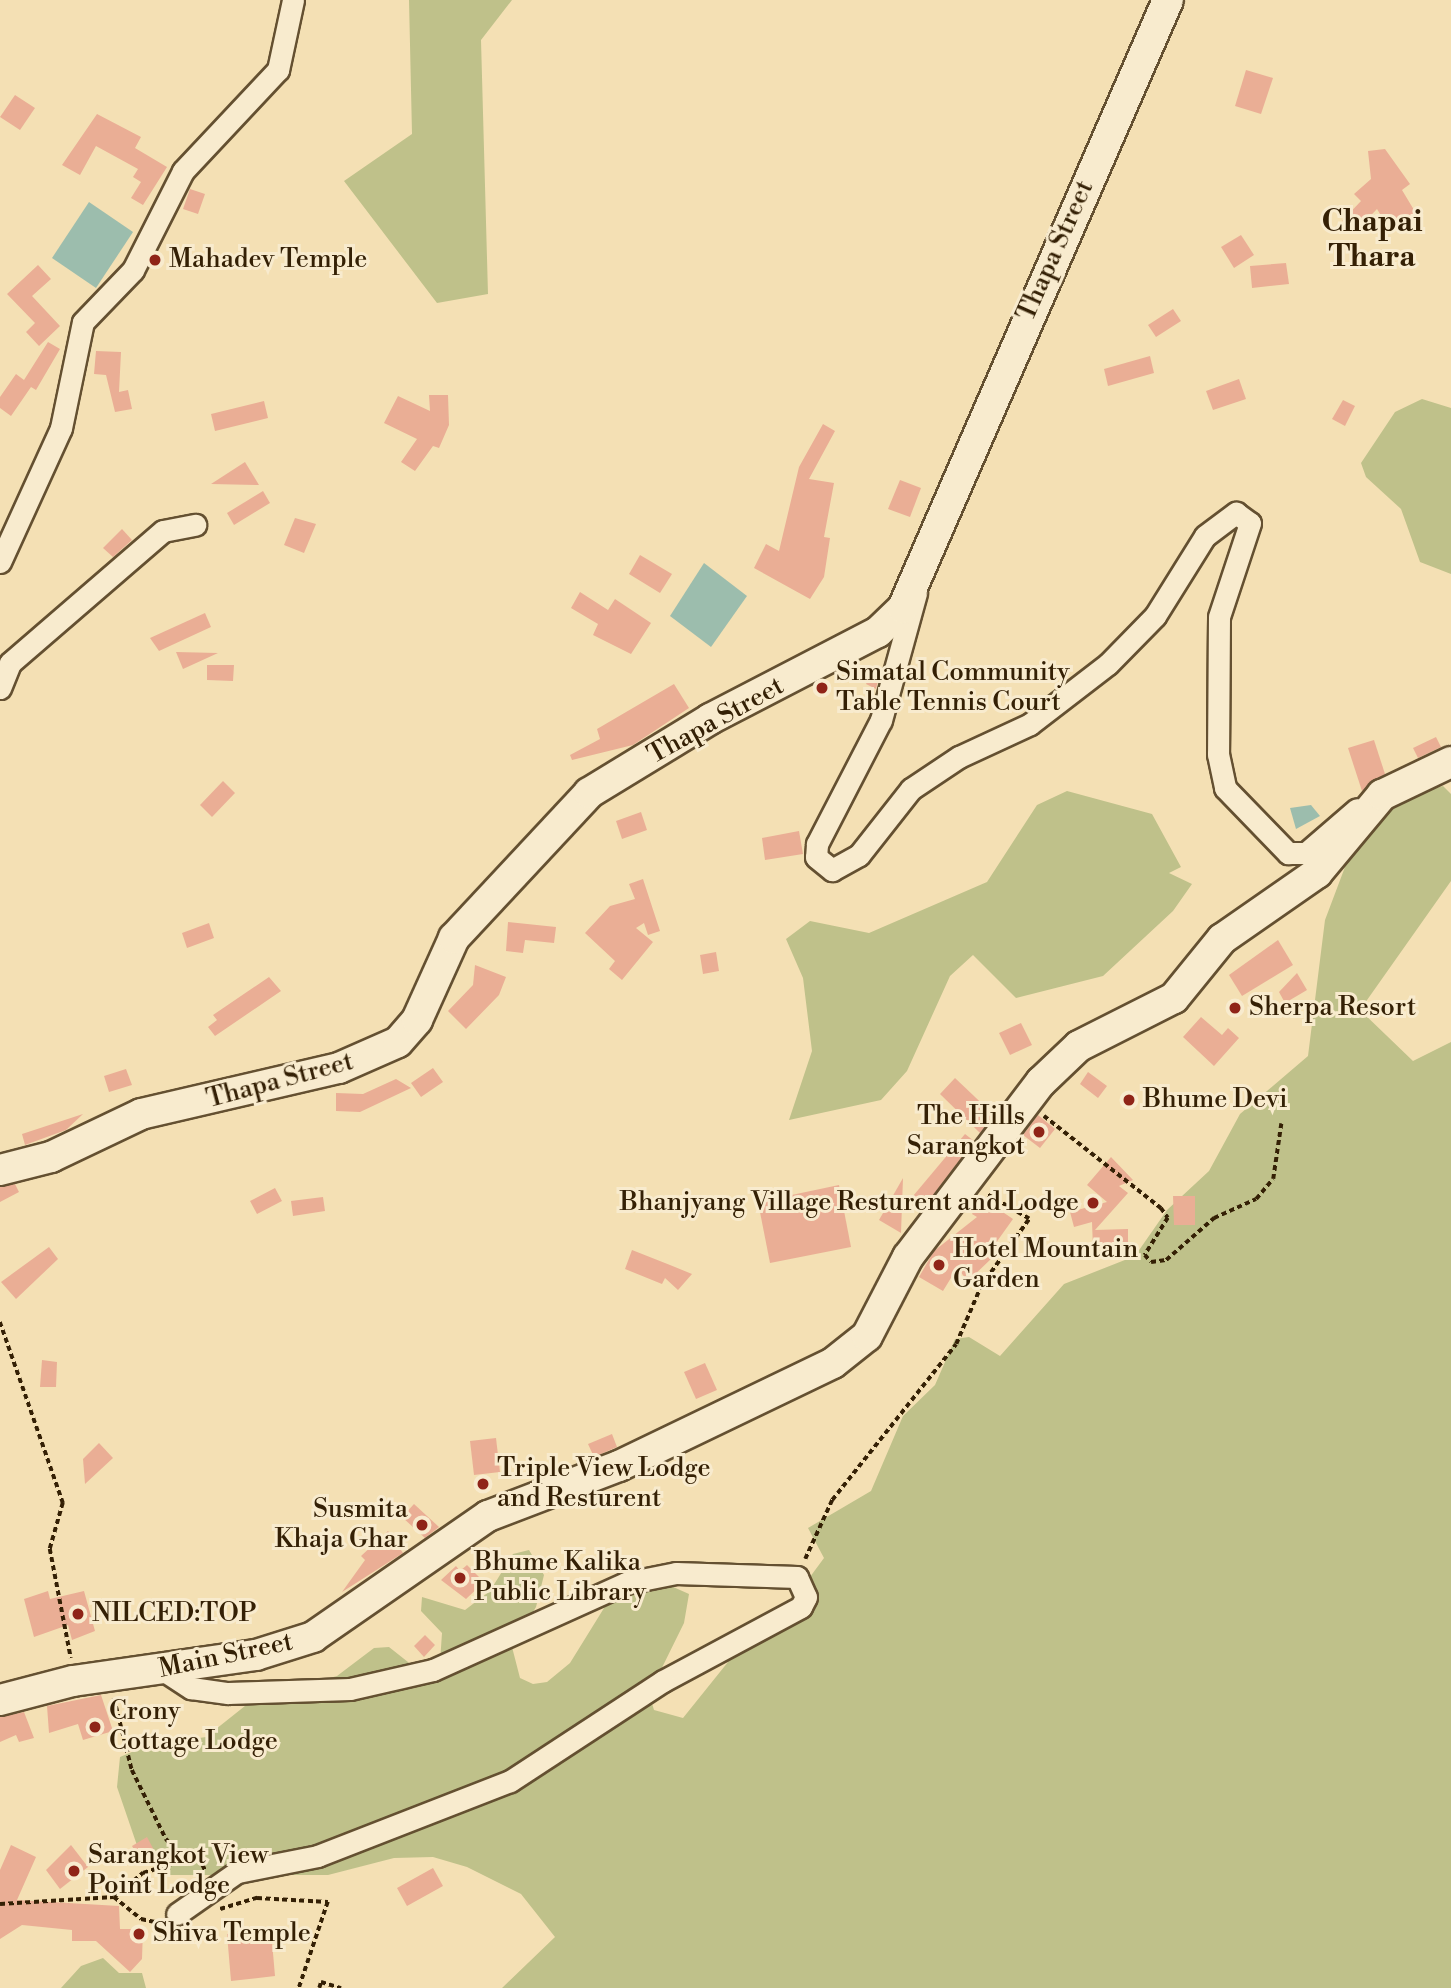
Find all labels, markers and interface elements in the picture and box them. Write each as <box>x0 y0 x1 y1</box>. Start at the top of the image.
street label: Thapa Street <box>1011 176 1101 326</box>
district label: Chapai Thara <box>1322 204 1422 274</box>
place label: Mahadev Temple <box>169 244 367 276</box>
marker: Mahadev Temple <box>147 252 163 268</box>
place label: Simatal Community Table Tennis Court <box>836 657 1070 718</box>
street label: Thapa Street <box>643 671 789 771</box>
marker: Simatal Community Table Tennis Court <box>814 680 830 696</box>
place label: Sherpa Resort <box>1249 992 1416 1024</box>
marker: Sherpa Resort <box>1227 1000 1243 1016</box>
street label: Thapa Street <box>203 1046 357 1116</box>
place label: Bhume Devi <box>1143 1084 1288 1116</box>
marker: Bhume Devi <box>1121 1092 1137 1108</box>
place label: The Hills Sarangkot <box>907 1101 1025 1162</box>
marker: The Hills Sarangkot <box>1031 1124 1047 1140</box>
place label: Bhanjyang Village Resturent and Lodge <box>620 1187 1079 1219</box>
marker: Bhanjyang Village Resturent and Lodge <box>1085 1195 1101 1211</box>
place label: Hotel Mountain Garden <box>953 1234 1138 1296</box>
marker: Hotel Mountain Garden <box>931 1257 947 1273</box>
place label: Triple View Lodge and Resturent <box>497 1453 711 1514</box>
marker: Triple View Lodge and Resturent <box>475 1476 491 1492</box>
place label: Susmita Khaja Ghar <box>274 1494 408 1556</box>
marker: Susmita Khaja Ghar <box>414 1517 430 1533</box>
place label: Bhume Kalika Public Library <box>474 1547 646 1608</box>
marker: Bhume Kalika Public Library <box>452 1570 468 1586</box>
place label: NILCED:TOP <box>92 1598 257 1630</box>
marker: NILCED:TOP <box>70 1606 86 1622</box>
street label: Main Street <box>156 1627 296 1685</box>
place label: Crony Cottage Lodge <box>109 1696 278 1758</box>
marker: Crony Cottage Lodge <box>87 1719 103 1735</box>
place label: Sarangkot View Point Lodge <box>88 1840 268 1902</box>
marker: Sarangkot View Point Lodge <box>66 1863 82 1879</box>
place label: Shiva Temple <box>153 1918 311 1950</box>
marker: Shiva Temple <box>131 1926 147 1942</box>

